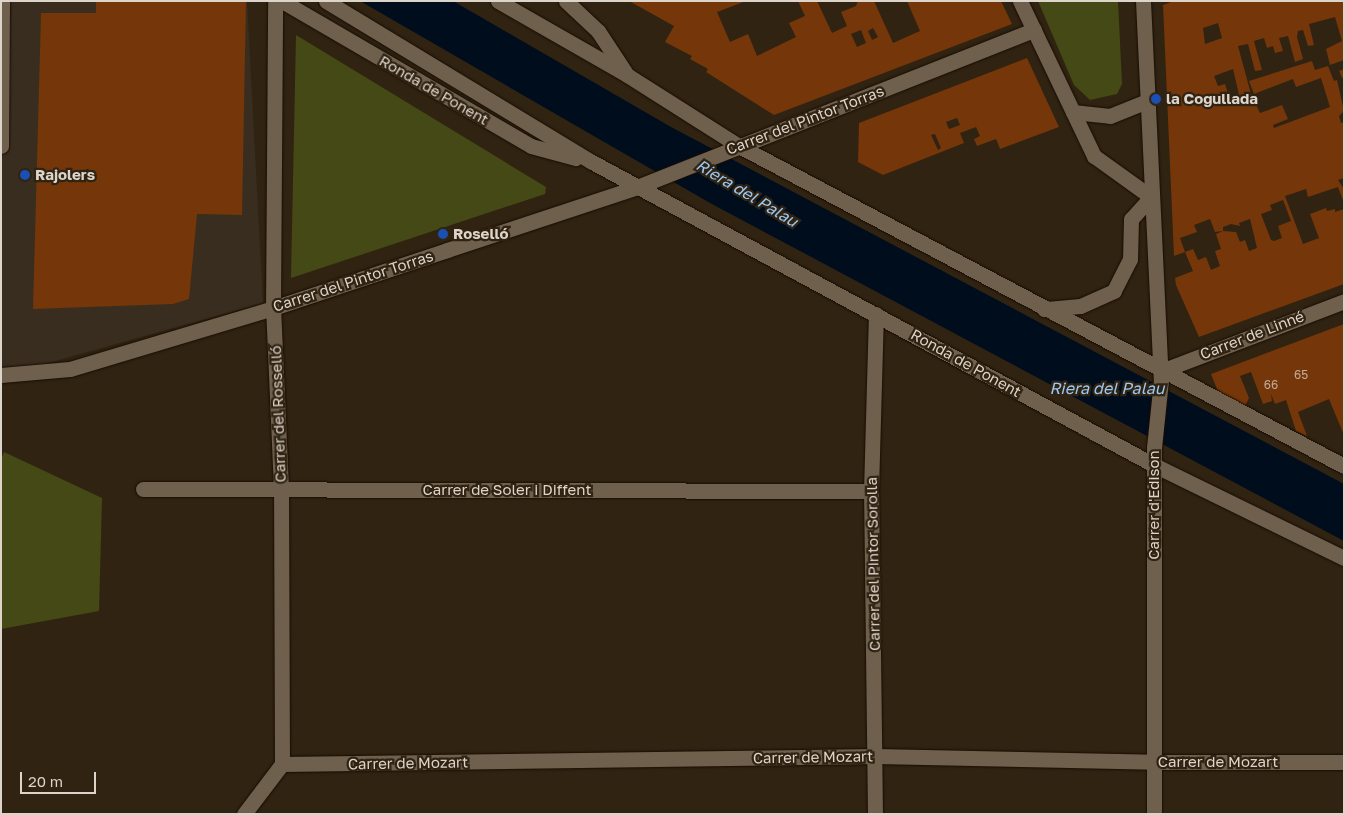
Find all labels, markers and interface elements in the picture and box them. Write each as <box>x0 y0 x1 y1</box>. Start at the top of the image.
street label: Ronda de Ponent <box>376 51 492 129</box>
street label: Carrer del Pintor Torras <box>724 82 886 158</box>
place label: la Cogullada <box>1166 90 1258 108</box>
marker: la Cogullada <box>1150 93 1162 105</box>
water label: Riera del Palau <box>693 155 801 231</box>
place label: Rajolers <box>35 166 95 184</box>
marker: Rajolers <box>19 169 31 181</box>
place label: Roselló <box>453 225 508 243</box>
marker: Roselló <box>437 228 449 240</box>
street label: Carrer del Pintor Torras <box>271 247 435 315</box>
street label: Carrer de Linné <box>1197 307 1307 363</box>
street label: Ronda de Ponent <box>908 325 1024 401</box>
street label: Carrer del Rosselló <box>267 345 289 483</box>
house number: 65 <box>1294 368 1308 382</box>
water label: Riera del Palau <box>1049 378 1165 398</box>
house number: 66 <box>1264 378 1278 392</box>
street label: Carrer d'Edison <box>1145 450 1163 560</box>
street label: Carrer del Pintor Sorolla <box>862 477 884 651</box>
street label: Carrer de Soler i Diffent <box>423 481 591 499</box>
street label: Carrer de Mozart <box>753 747 873 767</box>
street label: Carrer de Mozart <box>348 753 468 773</box>
street label: Carrer de Mozart <box>1158 753 1278 771</box>
scale bar <box>22 762 99 794</box>
text: 20 m <box>28 772 63 790</box>

